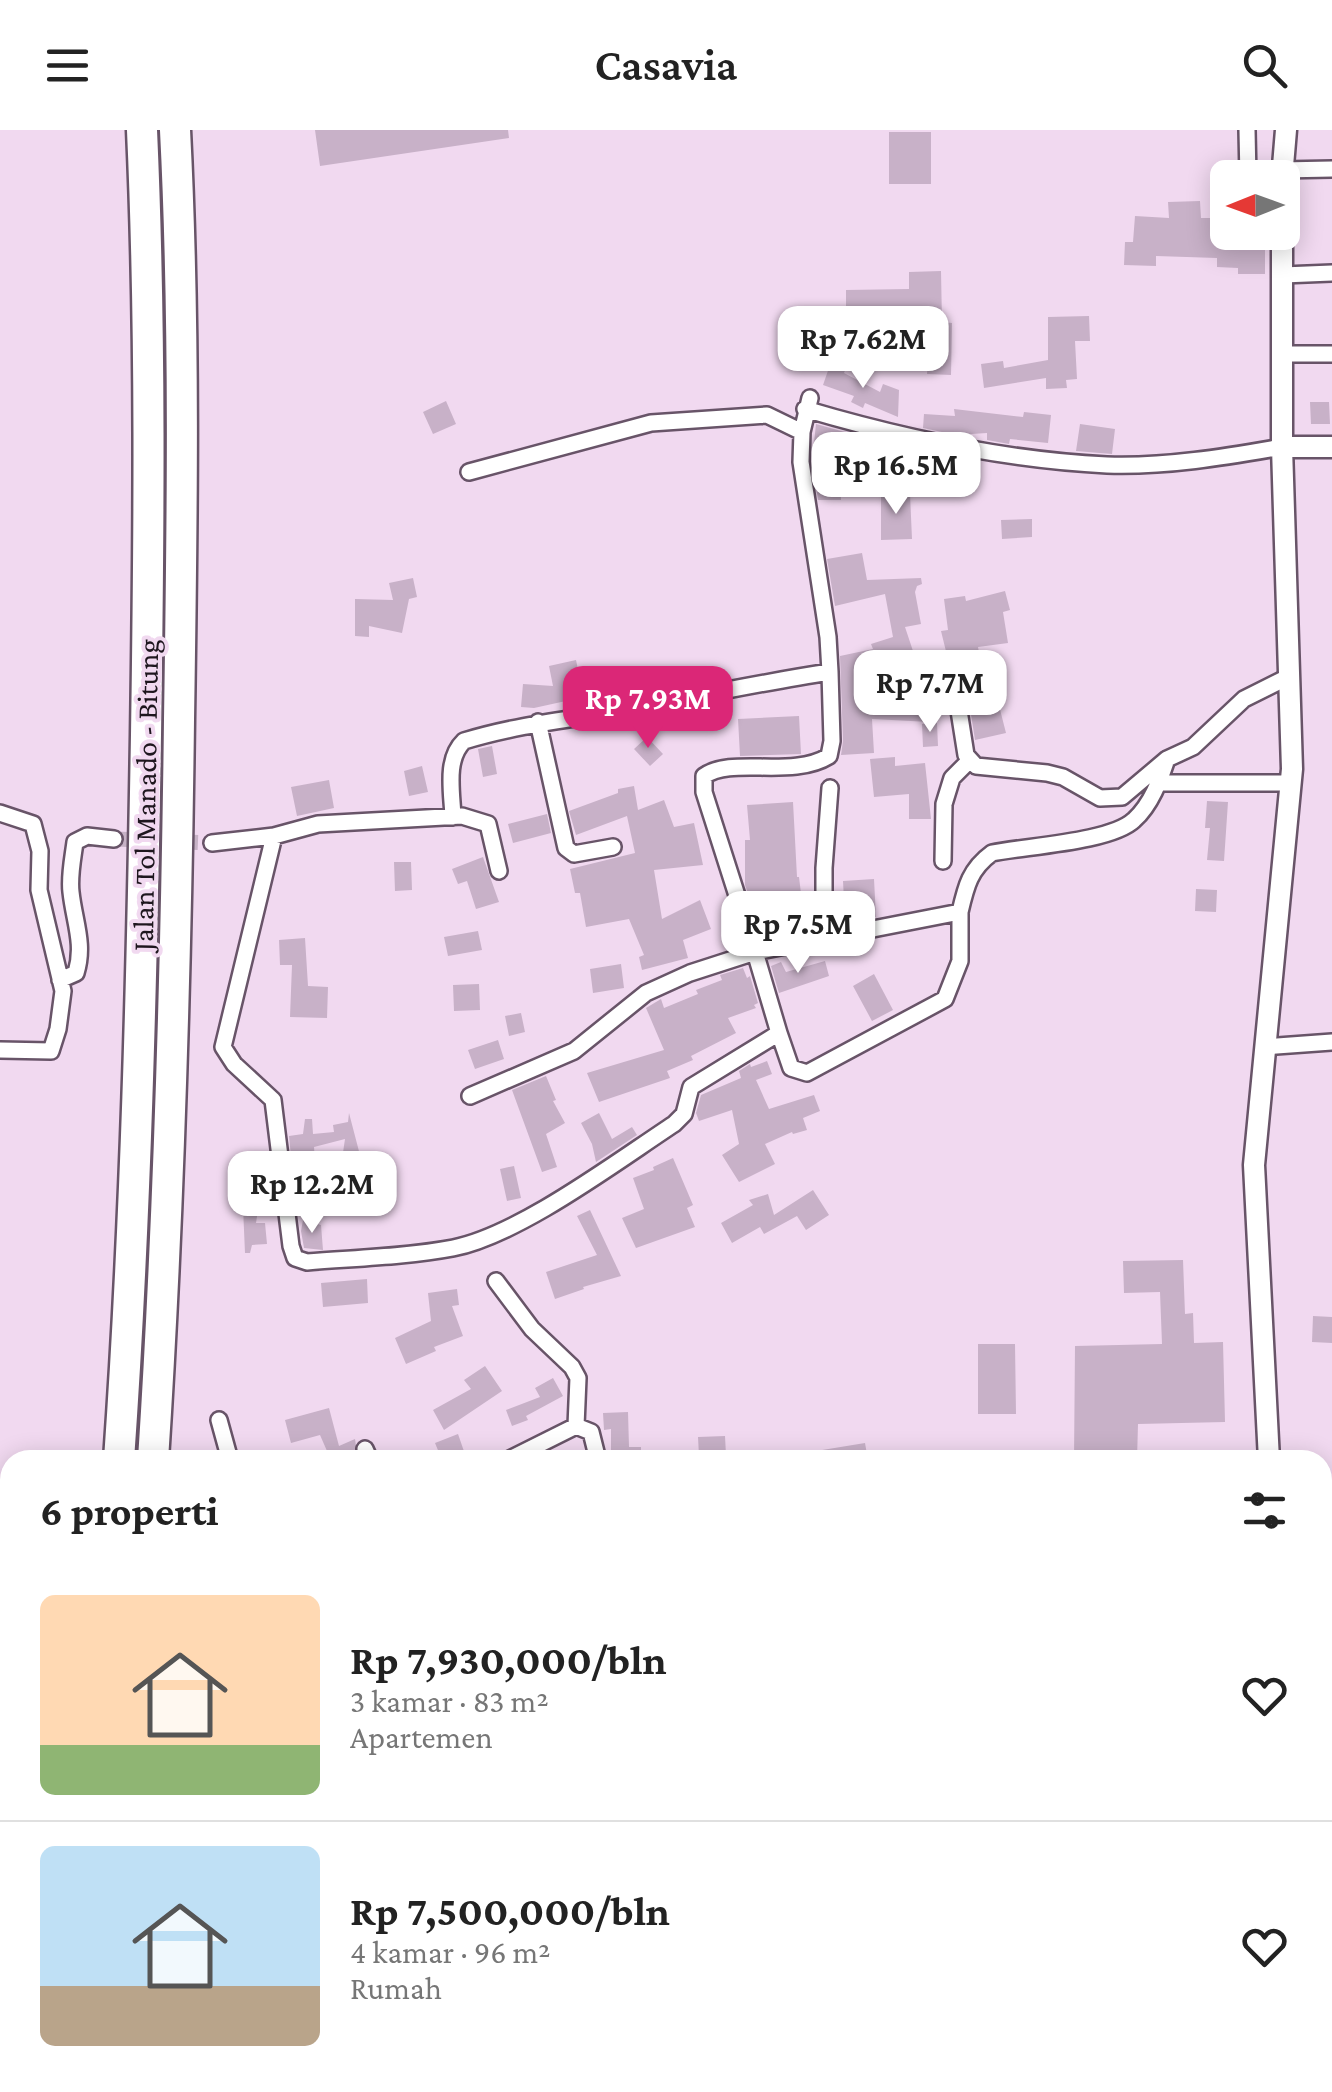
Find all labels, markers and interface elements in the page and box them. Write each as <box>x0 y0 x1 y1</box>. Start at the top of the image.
icon: menu <box>40 38 95 93</box>
icon: search <box>1237 38 1292 93</box>
text: Casavia <box>595 40 737 90</box>
north arrow <box>1210 160 1300 250</box>
map controls <box>1210 160 1300 250</box>
pin: Rp 7.62M <box>760 306 966 391</box>
text: Rp 7.62M <box>800 320 926 356</box>
pin: Rp 16.5M <box>793 432 999 517</box>
text: Rp 16.5M <box>834 446 958 482</box>
street label: Jalan Tol Manado - Bitung <box>126 639 165 954</box>
pin: Rp 7.7M <box>838 650 1022 735</box>
text: Rp 7.7M <box>876 664 984 700</box>
pin: Rp 7.93M <box>545 666 751 751</box>
text: Rp 7.93M <box>585 680 711 716</box>
pin: Rp 7.5M <box>706 891 890 976</box>
text: Rp 7.5M <box>743 905 853 941</box>
pin: Rp 12.2M <box>209 1151 415 1236</box>
text: Rp 12.2M <box>250 1165 374 1201</box>
icon: filters <box>1237 1483 1292 1538</box>
text: 6 properti <box>40 1487 219 1534</box>
icon: home <box>120 1635 240 1755</box>
text: Rp 7,930,000/bln <box>350 1636 667 1683</box>
icon: heart <box>1237 1668 1292 1723</box>
text: 3 kamar · 83 m² <box>350 1683 549 1719</box>
text: Apartemen <box>350 1719 493 1755</box>
icon: home <box>120 1886 240 2006</box>
text: Rp 7,500,000/bln <box>350 1887 670 1934</box>
icon: heart <box>1237 1919 1292 1974</box>
text: 4 kamar · 96 m² <box>350 1934 551 1970</box>
text: Rumah <box>350 1970 442 2006</box>

